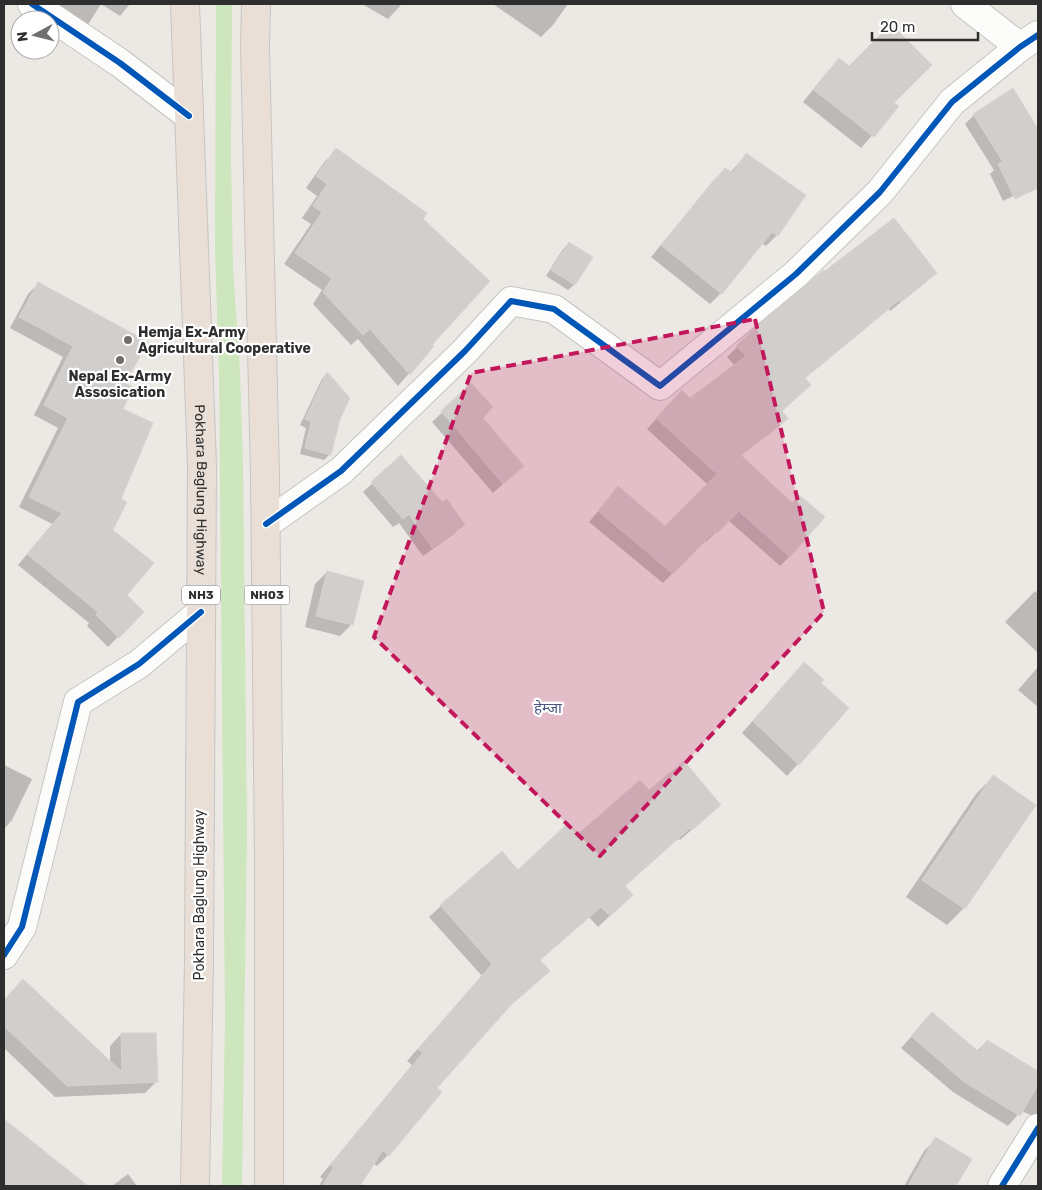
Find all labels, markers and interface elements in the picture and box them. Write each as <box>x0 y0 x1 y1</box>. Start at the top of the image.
north arrow <box>10 10 60 60</box>
scale bar <box>872 10 978 42</box>
text: 20 m <box>880 18 915 36</box>
text: N <box>14 30 32 43</box>
place label: Hemja Ex-Army Agricultural Cooperative <box>138 324 311 357</box>
marker: Hemja Ex-Army Agricultural Cooperative <box>122 334 134 346</box>
marker: Nepal Ex-Army Assosication <box>114 354 126 366</box>
place label: Nepal Ex-Army Assosication <box>68 368 172 401</box>
street label: Pokhara Baglung Highway <box>191 404 211 575</box>
road number: NH3 <box>182 586 220 604</box>
road number: NH03 <box>244 586 290 604</box>
district label: हेम्जा <box>534 699 563 717</box>
street label: Pokhara Baglung Highway <box>191 809 208 980</box>

